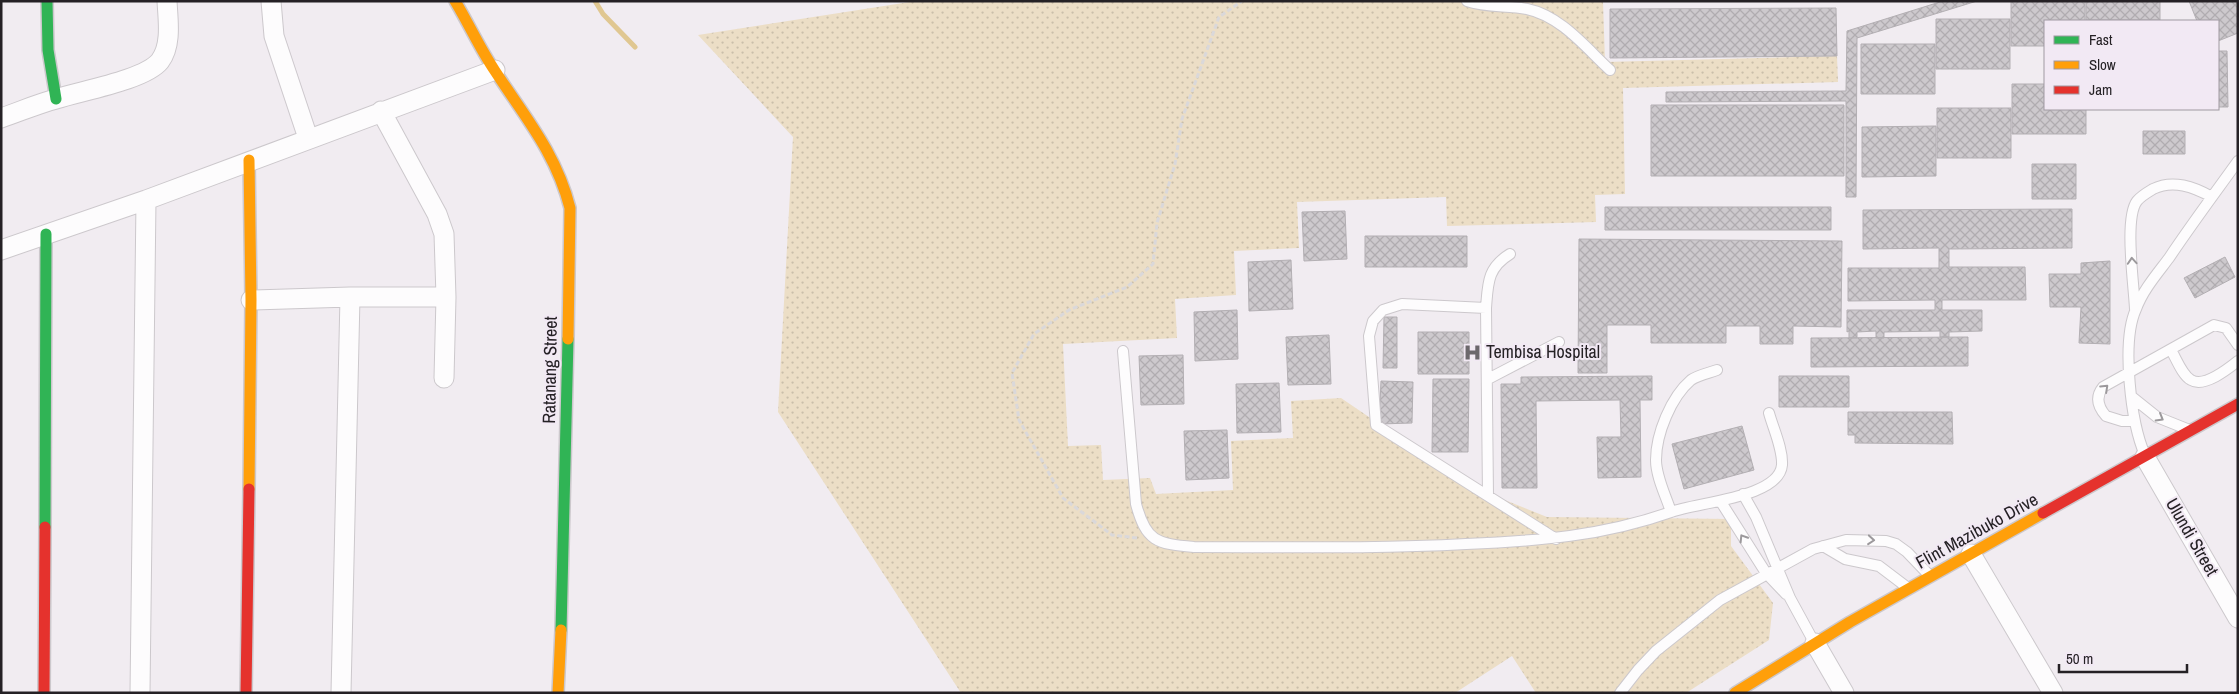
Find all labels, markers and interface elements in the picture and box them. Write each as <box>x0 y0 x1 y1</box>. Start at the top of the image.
legend <box>2044 20 2219 110</box>
text: Fast <box>2089 29 2113 50</box>
text: Slow <box>2089 54 2116 75</box>
text: Jam <box>2089 79 2112 100</box>
one-way arrow <box>2127 257 2138 265</box>
street label: Ratanang Street <box>536 316 563 424</box>
place label: Tembisa Hospital <box>1486 339 1600 364</box>
hospital icon: Tembisa Hospital <box>1462 342 1482 362</box>
one-way arrow <box>2099 384 2108 393</box>
one-way arrow <box>2155 412 2164 422</box>
street label: Flint Mazibuko Drive <box>1911 487 2042 575</box>
street label: Ulundi Street <box>2160 493 2225 580</box>
one-way arrow <box>1740 534 1750 543</box>
one-way arrow <box>1867 534 1875 545</box>
scale bar <box>2059 642 2186 674</box>
text: 50 m <box>2066 648 2093 669</box>

